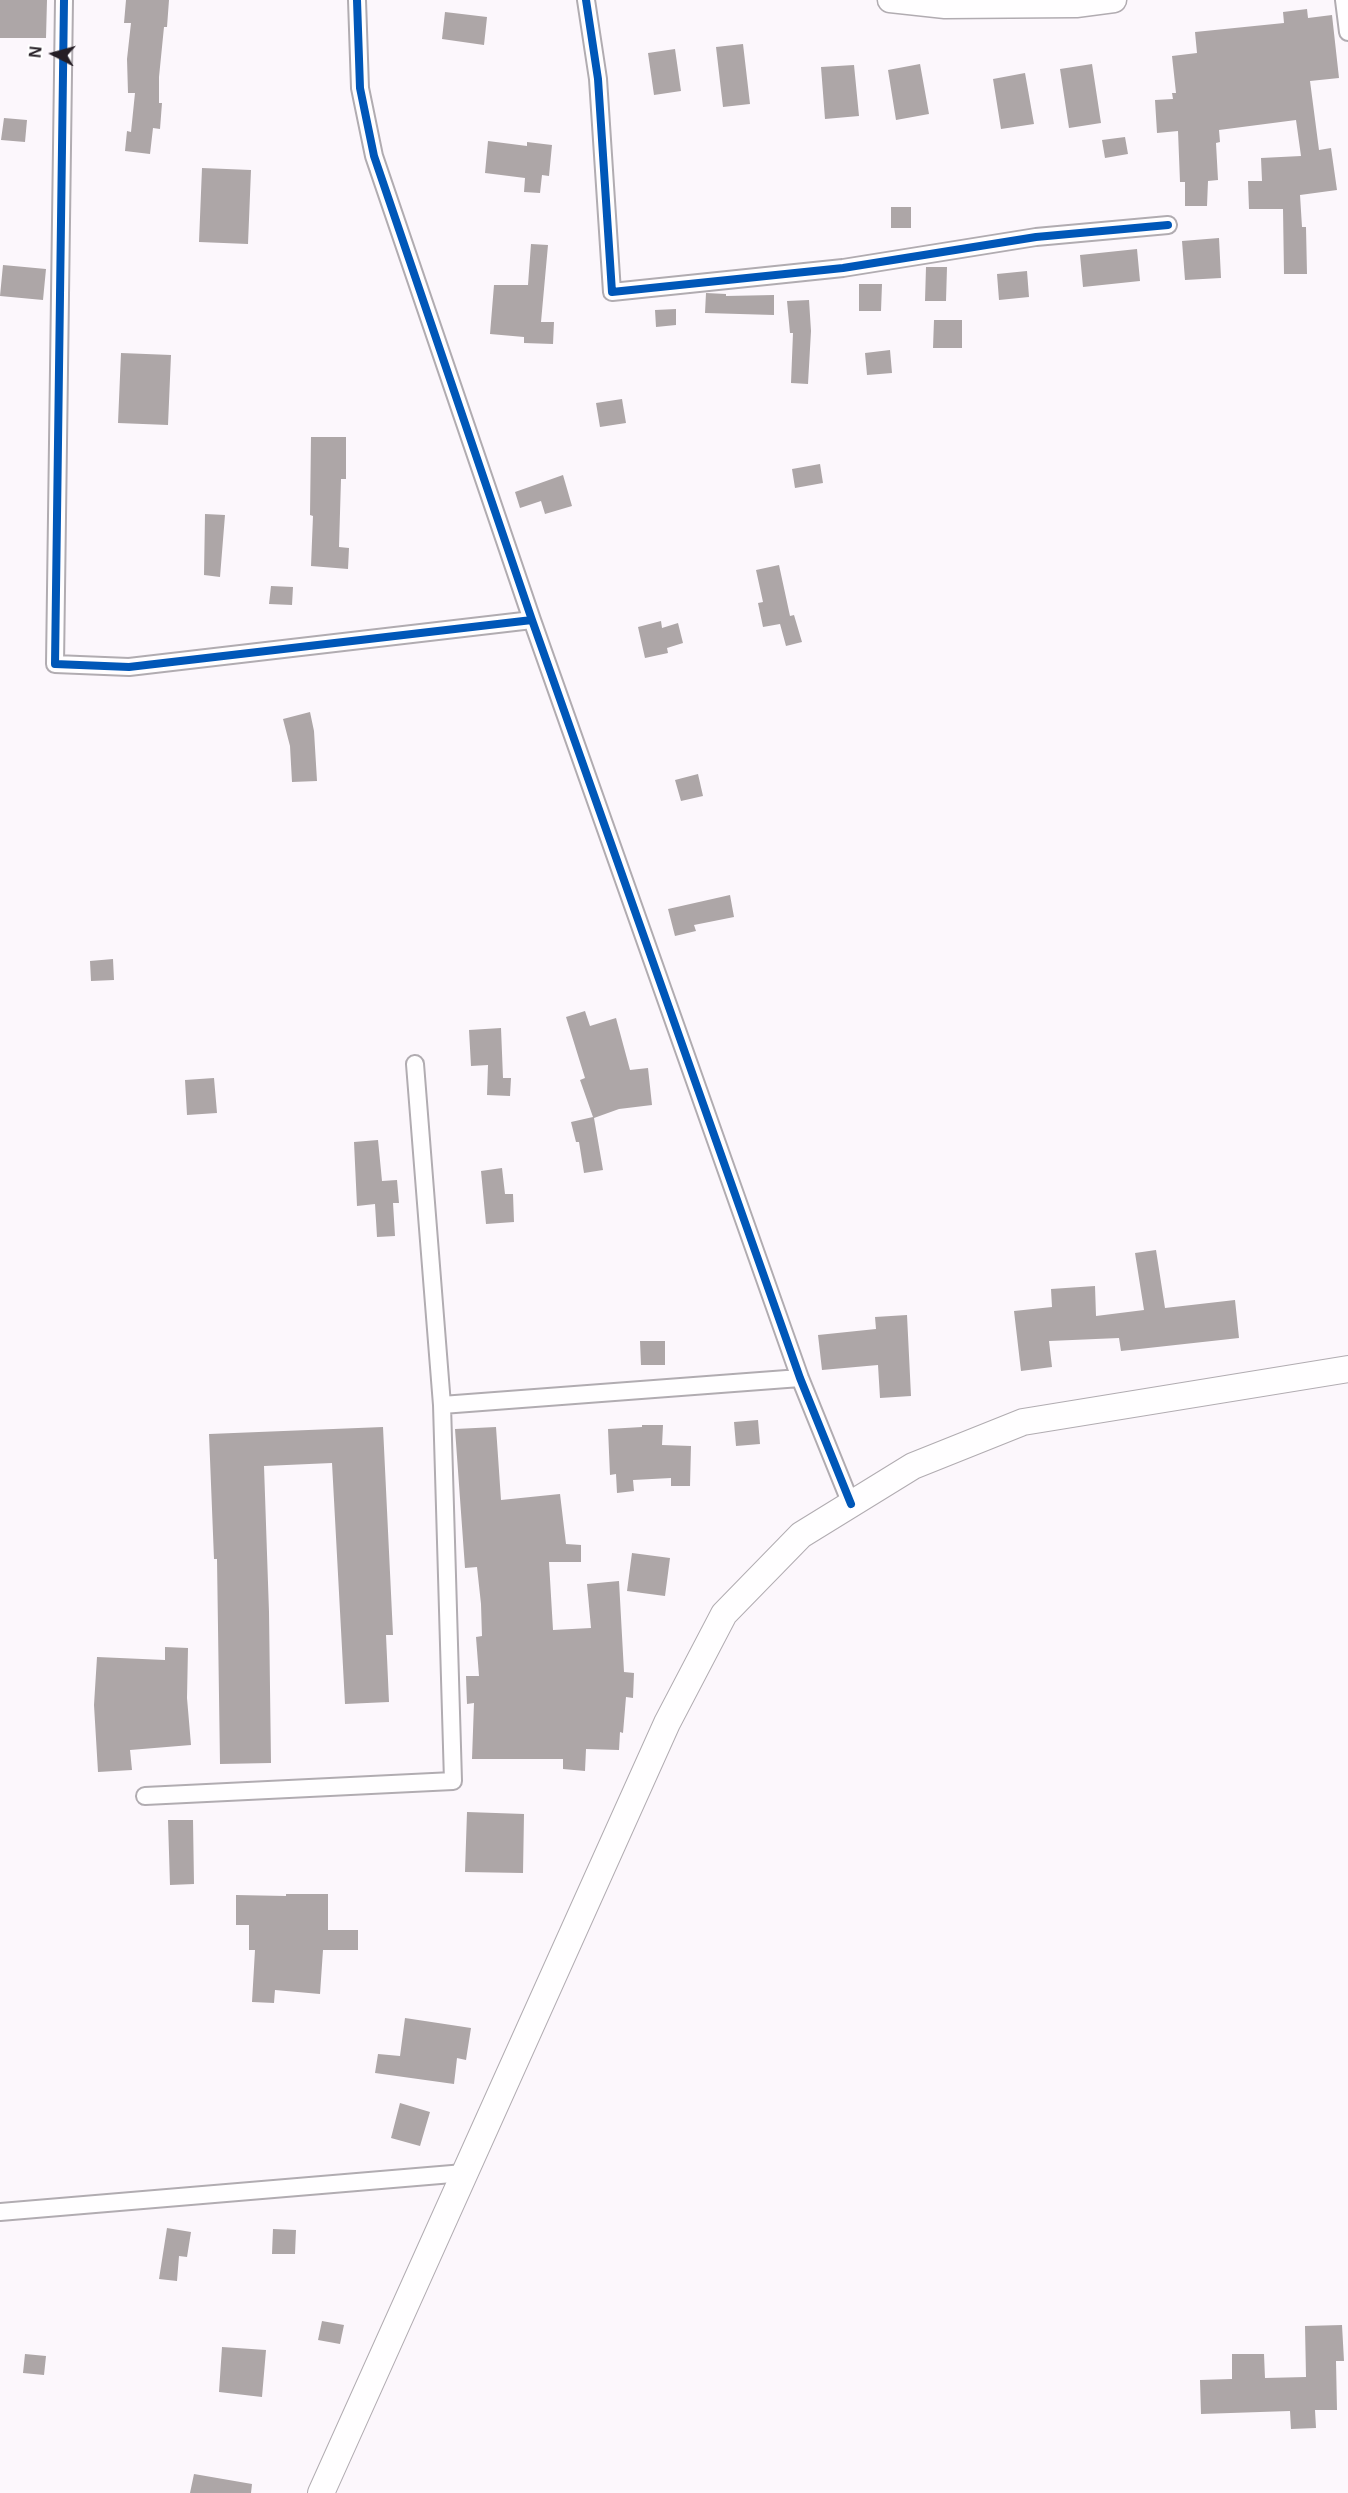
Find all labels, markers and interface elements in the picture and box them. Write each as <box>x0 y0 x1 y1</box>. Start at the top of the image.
north arrow <box>24 24 84 84</box>
text: N <box>27 45 45 59</box>

